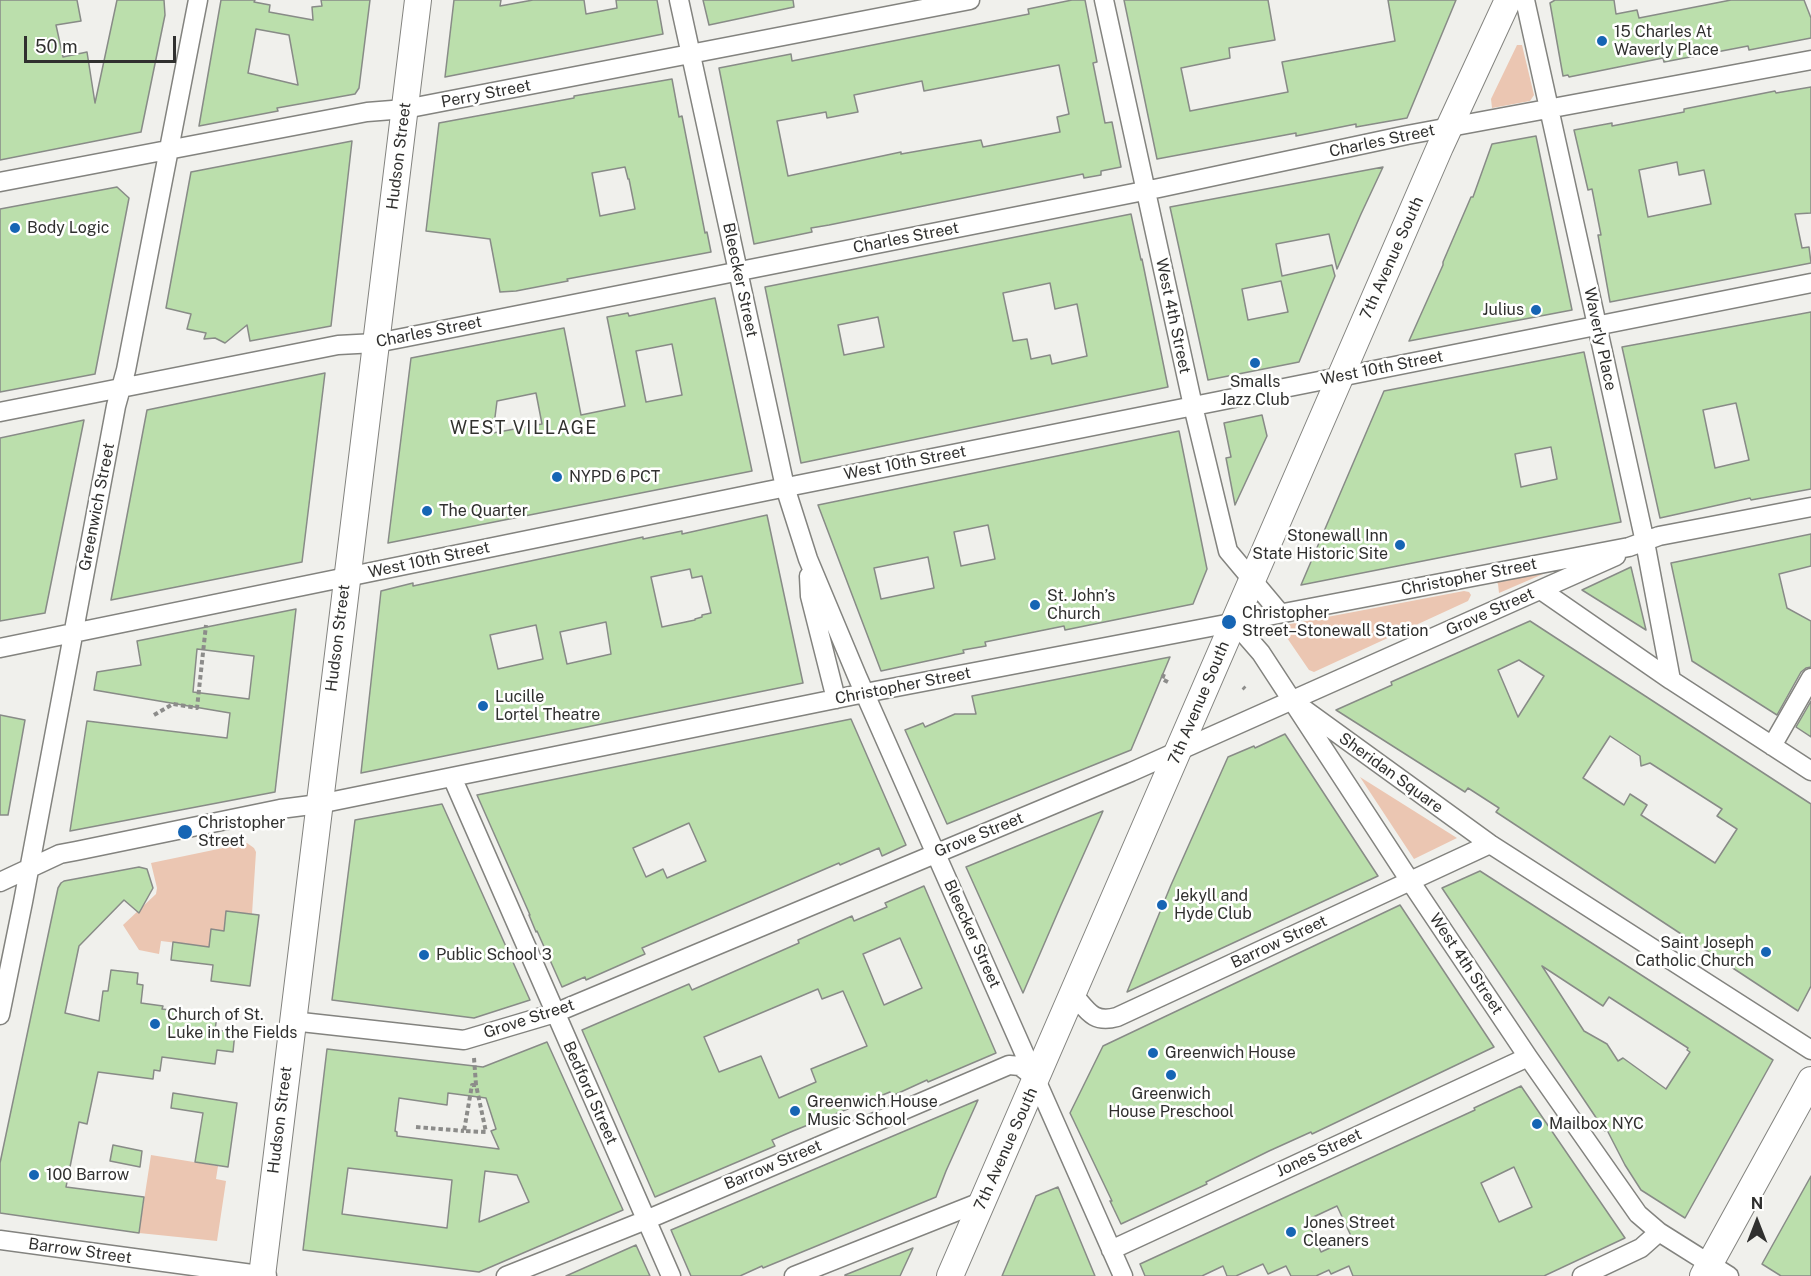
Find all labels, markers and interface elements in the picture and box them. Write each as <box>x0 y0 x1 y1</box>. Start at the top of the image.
place label: 15 Charles At Waverly Place <box>1614 22 1719 60</box>
scale bar <box>27 24 178 62</box>
marker: 15 Charles At Waverly Place <box>1595 34 1609 48</box>
text: 50 m <box>35 36 78 57</box>
street label: Perry Street <box>439 76 533 112</box>
street label: Hudson Street <box>383 101 415 211</box>
street label: Charles Street <box>1327 120 1437 162</box>
street label: 7th Avenue South <box>1356 194 1428 322</box>
place label: Body Logic <box>27 218 109 238</box>
street label: Charles Street <box>851 218 961 258</box>
marker: Body Logic <box>8 221 22 235</box>
street label: Bleecker Street <box>719 221 761 339</box>
street label: West 4th Street <box>1151 256 1195 376</box>
street label: Waverly Place <box>1580 286 1620 392</box>
place label: Julius <box>1482 300 1524 320</box>
marker: Julius <box>1529 303 1543 317</box>
street label: Charles Street <box>374 312 484 352</box>
street label: West 10th Street <box>1319 347 1445 389</box>
marker: Smalls Jazz Club <box>1248 356 1262 370</box>
place label: Smalls Jazz Club <box>1220 372 1290 410</box>
district label: WEST VILLAGE <box>450 417 598 439</box>
street label: Greenwich Street <box>75 441 119 573</box>
street label: West 10th Street <box>842 442 968 484</box>
place label: NYPD 6 PCT <box>569 467 660 487</box>
marker: NYPD 6 PCT <box>550 470 564 484</box>
place label: The Quarter <box>439 501 528 521</box>
marker: The Quarter <box>420 504 434 518</box>
place label: Stonewall Inn State Historic Site <box>1252 526 1388 564</box>
street label: West 10th Street <box>366 538 492 582</box>
marker: Stonewall Inn State Historic Site <box>1393 538 1407 552</box>
street label: Christopher Street <box>1399 554 1539 600</box>
street label: Hudson Street <box>322 583 354 693</box>
street label: Grove Street <box>1443 584 1537 640</box>
place label: St. John’s Church <box>1047 586 1115 624</box>
marker: St. John’s Church <box>1028 598 1042 612</box>
place label: Christopher Street–Stonewall Station <box>1242 603 1429 641</box>
marker: Christopher Street–Stonewall Station <box>1220 613 1238 631</box>
street label: 7th Avenue South <box>1164 638 1234 768</box>
street label: Christopher Street <box>833 663 973 709</box>
place label: Lucille Lortel Theatre <box>495 687 600 725</box>
marker: Lucille Lortel Theatre <box>476 699 490 713</box>
street label: Sheridan Square <box>1335 729 1447 817</box>
street label: Grove Street <box>932 808 1026 862</box>
place label: Christopher Street <box>198 813 285 851</box>
marker: Christopher Street <box>176 823 194 841</box>
street label: Bleecker Street <box>940 877 1004 991</box>
place label: Jekyll and Hyde Club <box>1174 886 1252 924</box>
marker: Jekyll and Hyde Club <box>1155 898 1169 912</box>
street label: West 4th Street <box>1425 910 1507 1018</box>
street label: Barrow Street <box>1228 911 1330 973</box>
place label: Saint Joseph Catholic Church <box>1635 933 1754 971</box>
place label: Public School 3 <box>436 945 552 965</box>
marker: Saint Joseph Catholic Church <box>1759 945 1773 959</box>
marker: Public School 3 <box>417 948 431 962</box>
street label: Grove Street <box>481 995 577 1043</box>
place label: Church of St. Luke in the Fields <box>167 1005 297 1043</box>
marker: Church of St. Luke in the Fields <box>148 1017 162 1031</box>
street label: Bedford Street <box>559 1038 621 1148</box>
place label: Greenwich House <box>1165 1043 1296 1063</box>
marker: Greenwich House <box>1146 1046 1160 1060</box>
street label: Hudson Street <box>264 1065 296 1175</box>
marker: Greenwich House Preschool <box>1164 1068 1178 1082</box>
place label: Greenwich House Preschool <box>1108 1084 1234 1122</box>
street label: 7th Avenue South <box>970 1085 1042 1213</box>
place label: Greenwich House Music School <box>807 1092 938 1130</box>
marker: Greenwich House Music School <box>788 1104 802 1118</box>
place label: Mailbox NYC <box>1549 1114 1644 1134</box>
marker: Mailbox NYC <box>1530 1117 1544 1131</box>
street label: Jones Street <box>1273 1125 1365 1181</box>
street label: Barrow Street <box>721 1136 825 1194</box>
place label: 100 Barrow <box>46 1165 129 1185</box>
marker: 100 Barrow <box>27 1168 41 1182</box>
north arrow <box>1727 1192 1787 1252</box>
text: N <box>1751 1194 1763 1213</box>
place label: Jones Street Cleaners <box>1303 1213 1395 1251</box>
marker: Jones Street Cleaners <box>1284 1225 1298 1239</box>
street label: Barrow Street <box>27 1234 133 1268</box>

